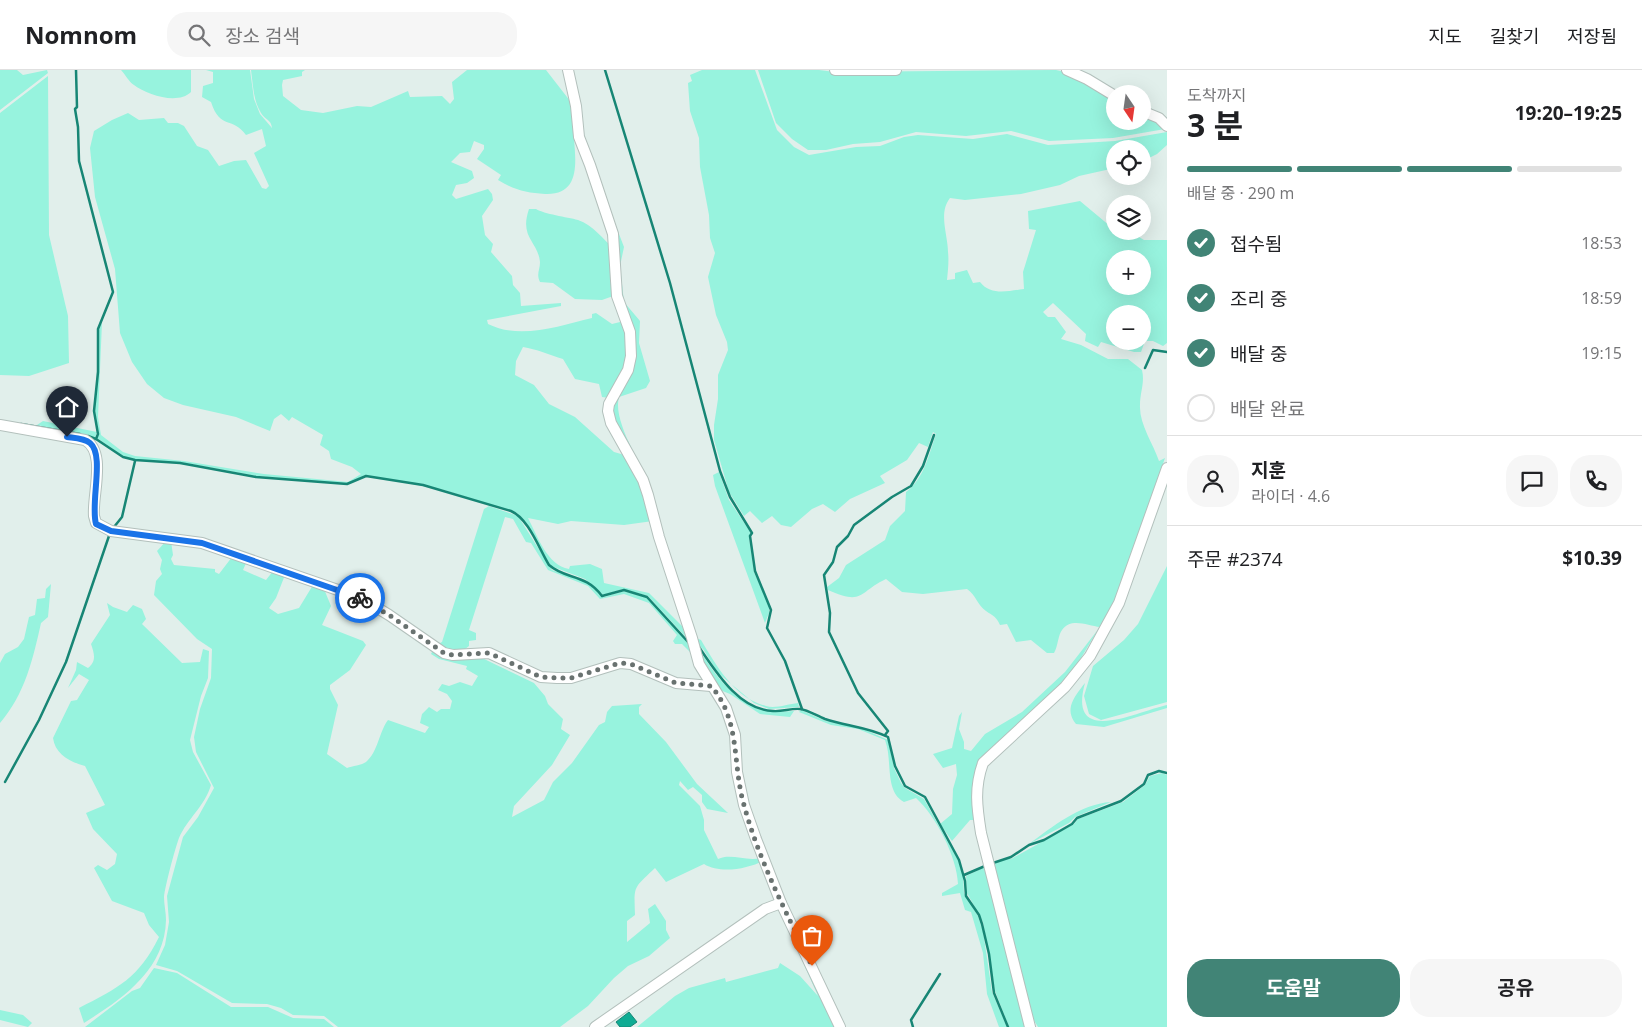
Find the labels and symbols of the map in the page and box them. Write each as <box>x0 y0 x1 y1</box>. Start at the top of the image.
north arrow <box>1106 85 1151 130</box>
pin <box>46 386 88 437</box>
courier <box>335 573 385 623</box>
pin <box>791 915 833 966</box>

